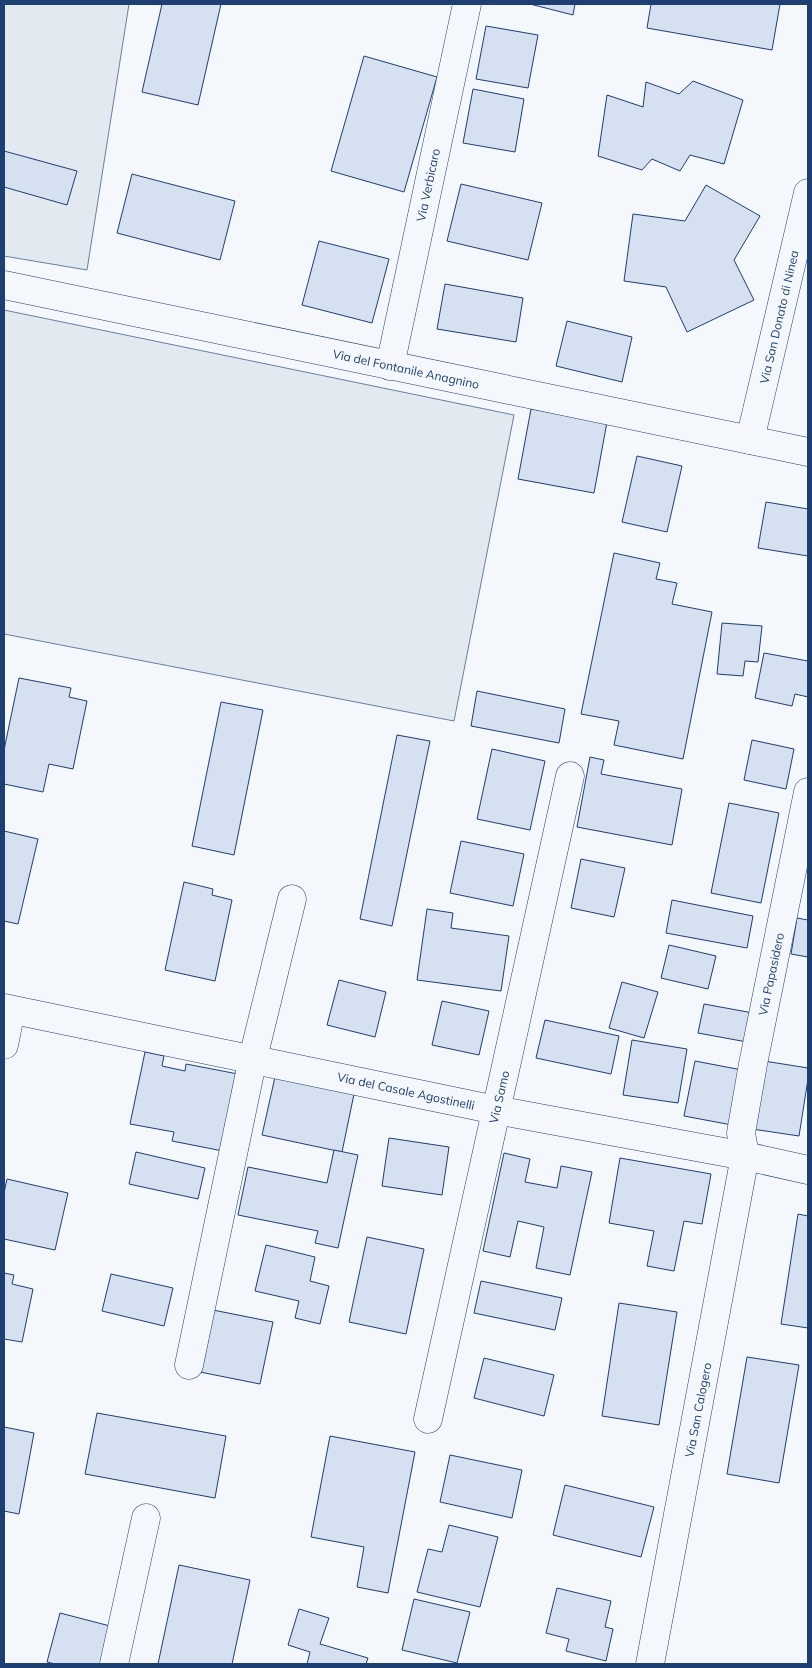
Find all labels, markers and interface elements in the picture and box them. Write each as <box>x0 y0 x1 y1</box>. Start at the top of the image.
street label: Via Verbicaro <box>413 147 443 223</box>
street label: Via San Donato di Ninea <box>756 249 802 385</box>
street label: Via del Fontanile Anagnino <box>331 346 481 392</box>
street label: Via Papasidero <box>755 931 787 1017</box>
street label: Via del Casale Agostinelli <box>336 1069 476 1113</box>
street label: Via Samo <box>486 1069 512 1125</box>
street label: Via San Calogero <box>681 1361 715 1459</box>

